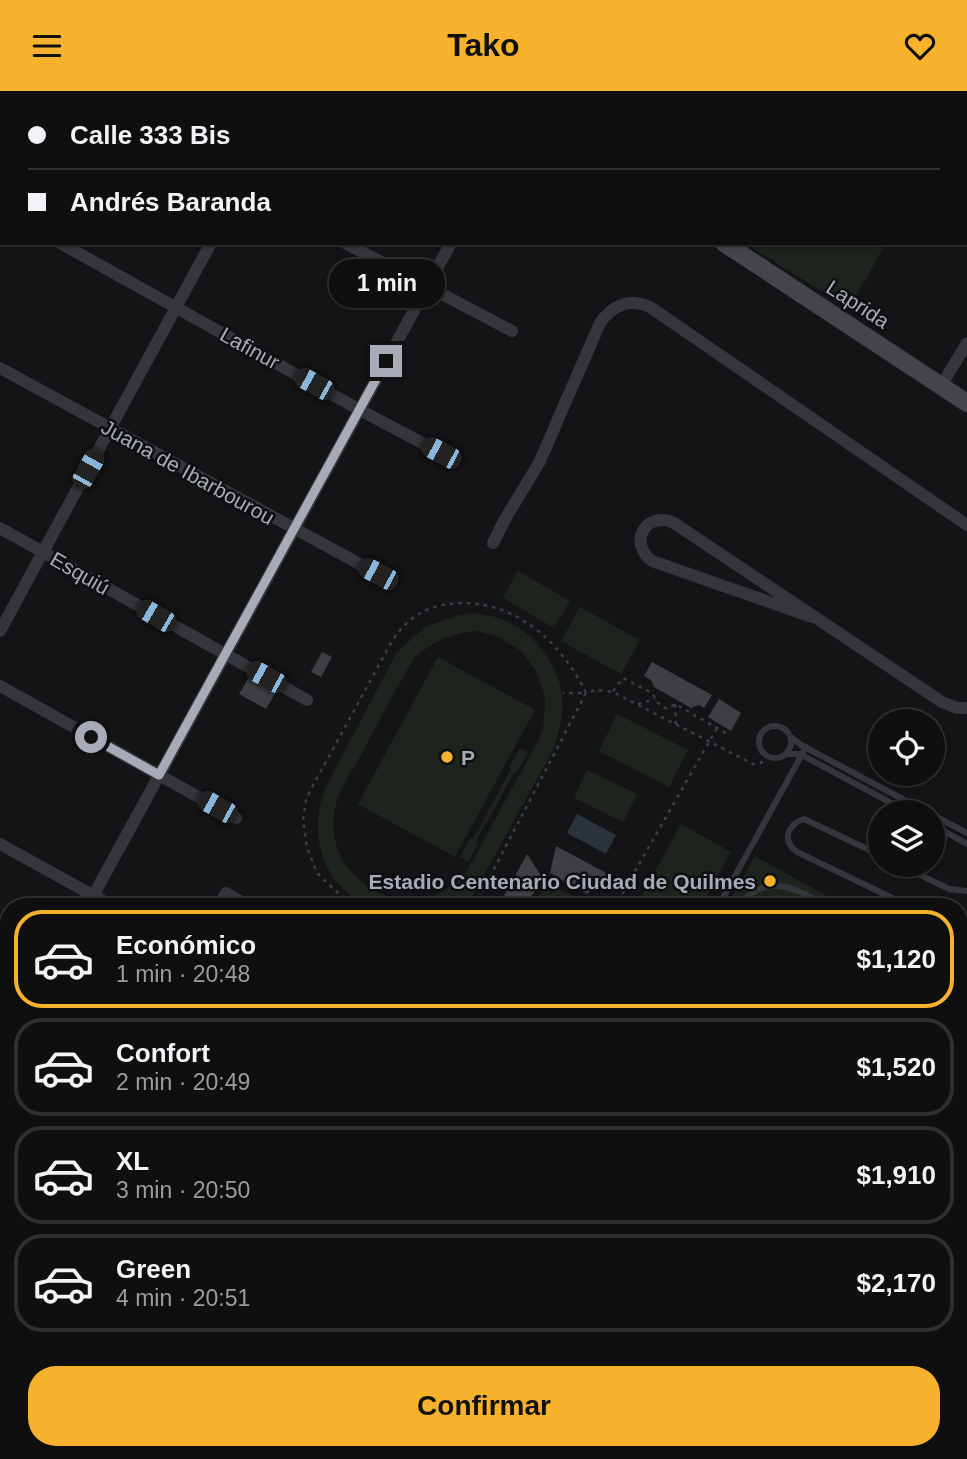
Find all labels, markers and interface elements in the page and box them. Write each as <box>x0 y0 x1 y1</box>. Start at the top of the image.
icon: menu <box>28 27 66 65</box>
text: Tako <box>447 27 520 63</box>
icon: heart <box>901 27 939 65</box>
text: Calle 333 Bis <box>70 120 230 150</box>
text: Andrés Baranda <box>70 187 271 217</box>
callout: 1 min <box>328 259 444 309</box>
text: 1 min <box>357 270 417 296</box>
street label: Laprida <box>822 275 894 333</box>
street label: Lafinur <box>216 322 284 374</box>
route end <box>370 345 402 377</box>
car <box>291 365 338 403</box>
street label: Juana de Ibarbourou <box>98 415 278 529</box>
car <box>418 434 465 472</box>
car <box>69 446 108 492</box>
street label: Esquiú <box>46 547 114 599</box>
car <box>355 555 402 593</box>
car <box>133 596 180 636</box>
car <box>243 658 290 696</box>
map controls <box>868 709 945 877</box>
button: locate <box>868 709 945 786</box>
route start <box>75 721 107 753</box>
place label: P <box>461 746 475 769</box>
marker: P <box>439 749 455 765</box>
car <box>194 788 241 826</box>
button: layers <box>868 800 945 877</box>
place label: Estadio Centenario Ciudad de Quilmes <box>369 870 756 893</box>
marker: Estadio Centenario Ciudad de Quilmes <box>762 873 778 889</box>
icon: car <box>32 928 95 991</box>
text: Económico <box>116 930 256 960</box>
text: $1,120 <box>856 944 936 974</box>
text: 1 min · 20:48 <box>116 961 250 987</box>
icon: car <box>32 1036 95 1099</box>
text: Confort <box>116 1038 210 1068</box>
text: $1,520 <box>856 1052 936 1082</box>
text: 2 min · 20:49 <box>116 1069 250 1095</box>
icon: car <box>32 1144 95 1207</box>
text: XL <box>116 1146 149 1176</box>
text: $1,910 <box>856 1160 936 1190</box>
text: 3 min · 20:50 <box>116 1177 250 1203</box>
icon: car <box>32 1252 95 1315</box>
text: Green <box>116 1254 191 1284</box>
text: $2,170 <box>856 1268 936 1298</box>
text: 4 min · 20:51 <box>116 1285 250 1311</box>
button: Confirmar <box>28 1366 940 1446</box>

